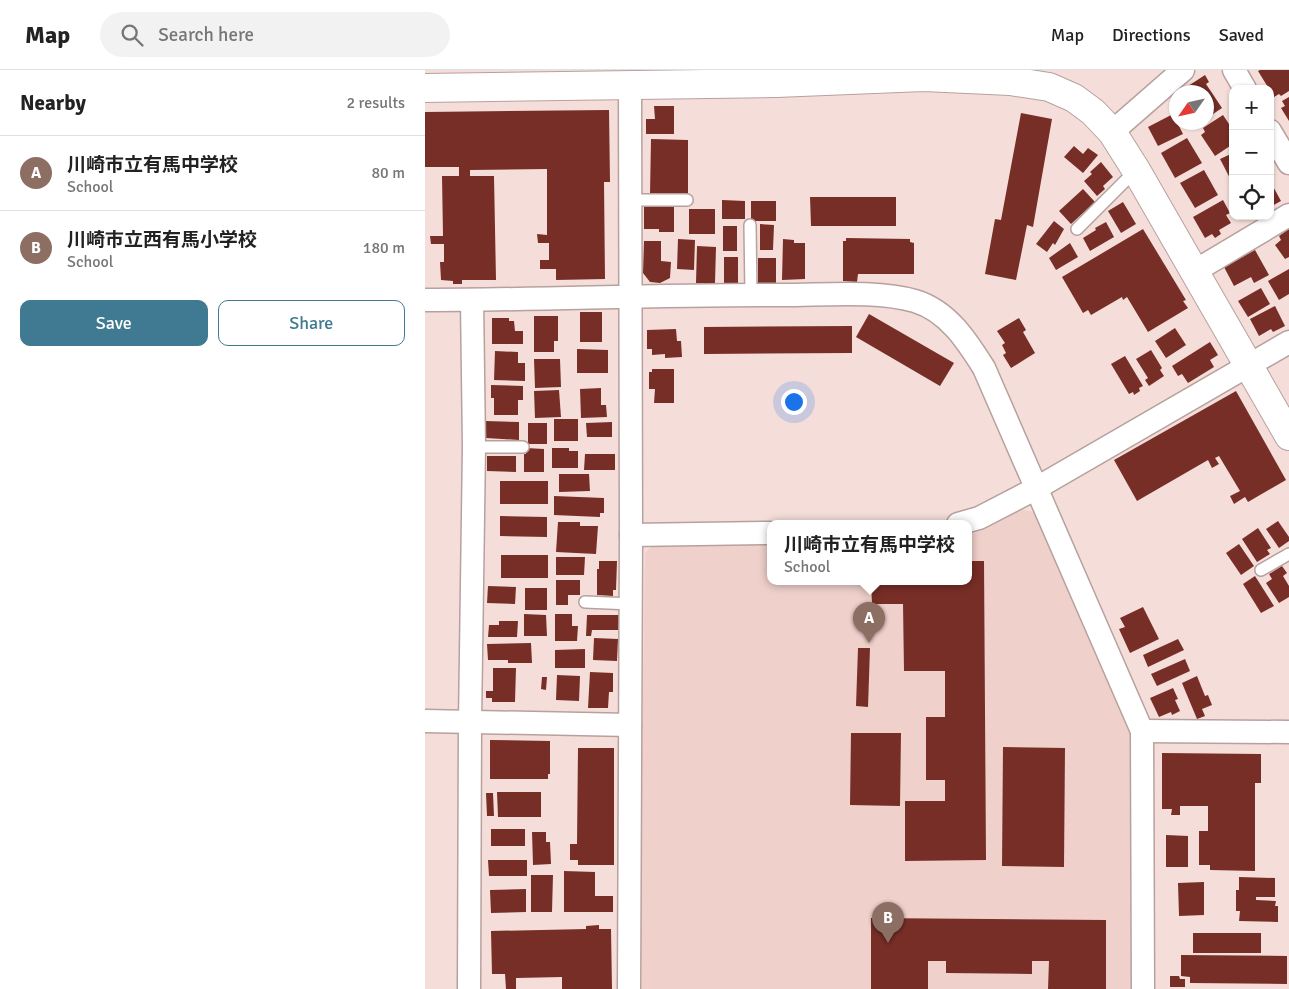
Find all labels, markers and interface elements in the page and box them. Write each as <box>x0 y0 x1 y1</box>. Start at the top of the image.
search box <box>100 12 450 57</box>
text: Map <box>25 20 70 50</box>
icon: search <box>118 21 146 49</box>
text: Search here <box>158 23 254 47</box>
text: Map <box>1051 24 1084 46</box>
text: Directions <box>1112 24 1191 46</box>
text: Saved <box>1219 24 1264 46</box>
north arrow <box>1169 85 1214 130</box>
map controls <box>1229 85 1274 220</box>
button: + <box>1229 85 1274 130</box>
text: Nearby <box>20 90 86 116</box>
text: 2 results <box>346 93 405 113</box>
button: − <box>1229 130 1274 175</box>
text: 川崎市立有馬中学校 <box>67 153 238 177</box>
text: A <box>31 163 41 183</box>
text: 80 m <box>371 163 405 183</box>
button: locate <box>1229 175 1274 220</box>
text: School <box>67 177 113 197</box>
text: 川崎市立西有馬小学校 <box>67 228 257 252</box>
text: B <box>31 238 41 258</box>
text: 180 m <box>363 238 405 258</box>
text: School <box>67 252 113 272</box>
button: Save <box>20 300 208 346</box>
button: Share <box>218 300 405 346</box>
your location <box>781 389 807 415</box>
popup <box>767 520 972 585</box>
text: 川崎市立有馬中学校 <box>784 533 955 557</box>
text: School <box>784 557 830 577</box>
pin: A <box>853 602 885 643</box>
pin: B <box>872 902 904 943</box>

